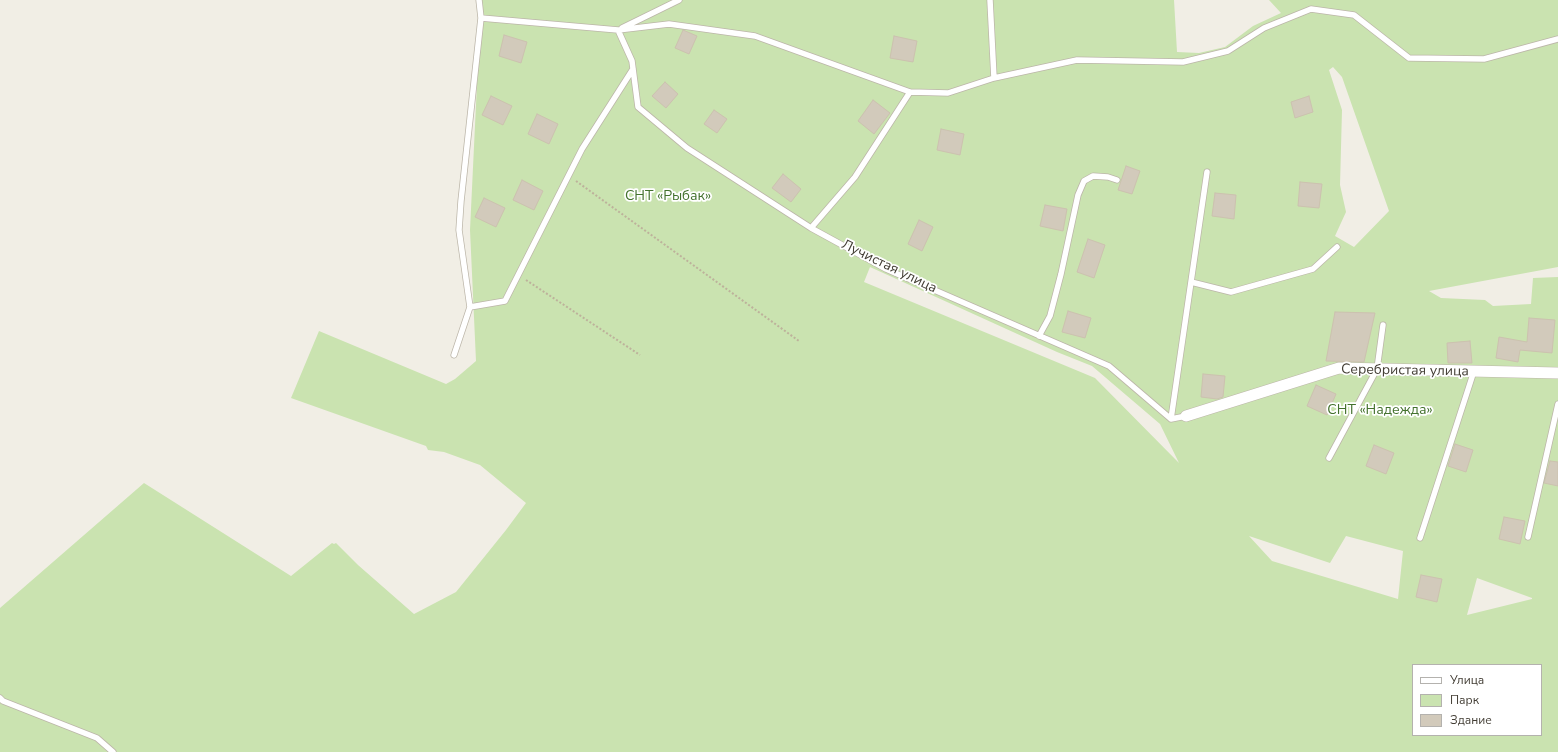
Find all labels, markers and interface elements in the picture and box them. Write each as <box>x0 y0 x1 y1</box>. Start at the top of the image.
park label: СНТ «Рыбак» <box>625 189 711 205</box>
street label: Лучистая улица <box>838 237 940 297</box>
street label: Серебристая улица <box>1341 361 1469 381</box>
park label: СНТ «Надежда» <box>1327 403 1433 419</box>
legend <box>1412 664 1542 736</box>
text: Улица <box>1450 672 1484 688</box>
text: Парк <box>1450 692 1479 708</box>
text: Здание <box>1450 712 1492 728</box>

